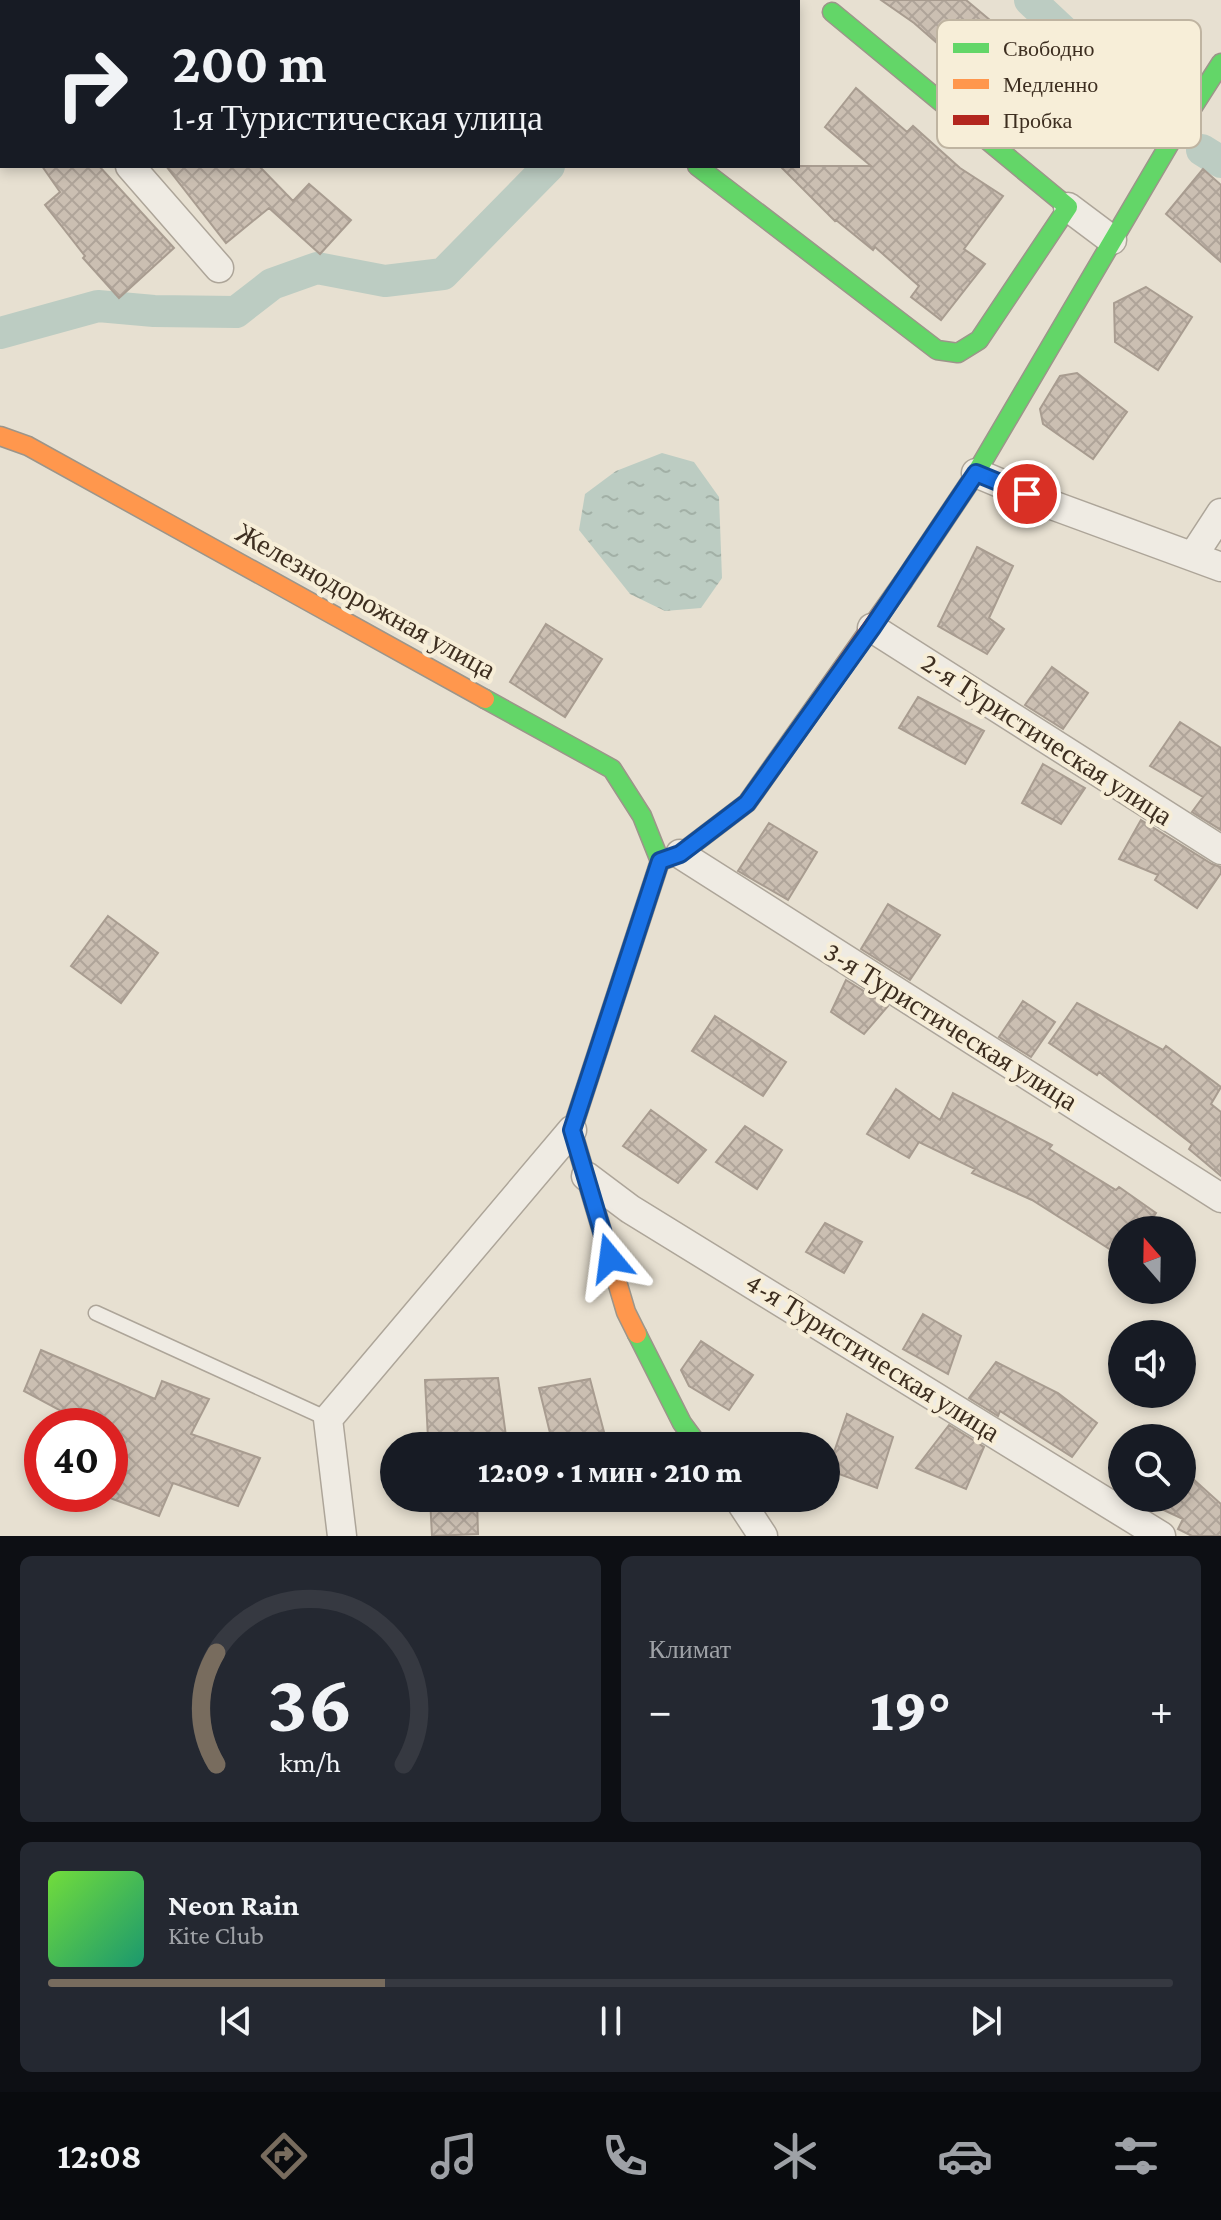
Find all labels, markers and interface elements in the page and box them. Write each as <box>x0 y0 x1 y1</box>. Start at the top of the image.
legend <box>937 20 1201 148</box>
icon: right <box>40 32 144 136</box>
text: 200 m <box>172 32 327 94</box>
text: Свободно <box>1003 36 1094 61</box>
text: Медленно <box>1003 72 1098 97</box>
text: 1-я Туристическая улица <box>172 98 543 138</box>
text: Пробка <box>1003 108 1072 133</box>
pin <box>993 460 1061 528</box>
icon: arrive <box>1005 472 1049 516</box>
street label: Железнодорожная улица <box>231 517 502 686</box>
street label: 2-я Туристическая улица <box>916 646 1179 832</box>
street label: 3-я Туристическая улица <box>819 935 1084 1117</box>
position arrow <box>568 1216 652 1300</box>
north arrow <box>1108 1216 1196 1304</box>
map controls <box>1108 1216 1196 1512</box>
street label: 4-я Туристическая улица <box>740 1266 1006 1448</box>
button: sound <box>1108 1320 1196 1408</box>
speed limit sign: 40 <box>24 1408 128 1512</box>
button: search <box>1108 1424 1196 1512</box>
text: 12:09 · 1 мин · 210 m <box>478 1455 742 1488</box>
text: Климат <box>649 1635 731 1664</box>
text: 36 <box>267 1656 353 1749</box>
text: 19° <box>870 1676 951 1743</box>
text: − <box>649 1686 672 1734</box>
text: + <box>1150 1686 1173 1734</box>
text: km/h <box>279 1746 341 1778</box>
text: Neon Rain <box>168 1888 299 1921</box>
text: Kite Club <box>168 1921 264 1950</box>
icon: previous <box>214 1999 258 2043</box>
icon: pause <box>589 1999 633 2043</box>
icon: next <box>964 1999 1008 2043</box>
icon: directions <box>256 2128 312 2184</box>
icon: music <box>426 2128 482 2184</box>
icon: phone <box>597 2128 653 2184</box>
icon: climate <box>767 2128 823 2184</box>
icon: car <box>937 2128 993 2184</box>
icon: filters <box>1108 2128 1164 2184</box>
text: 12:08 <box>57 2136 142 2176</box>

